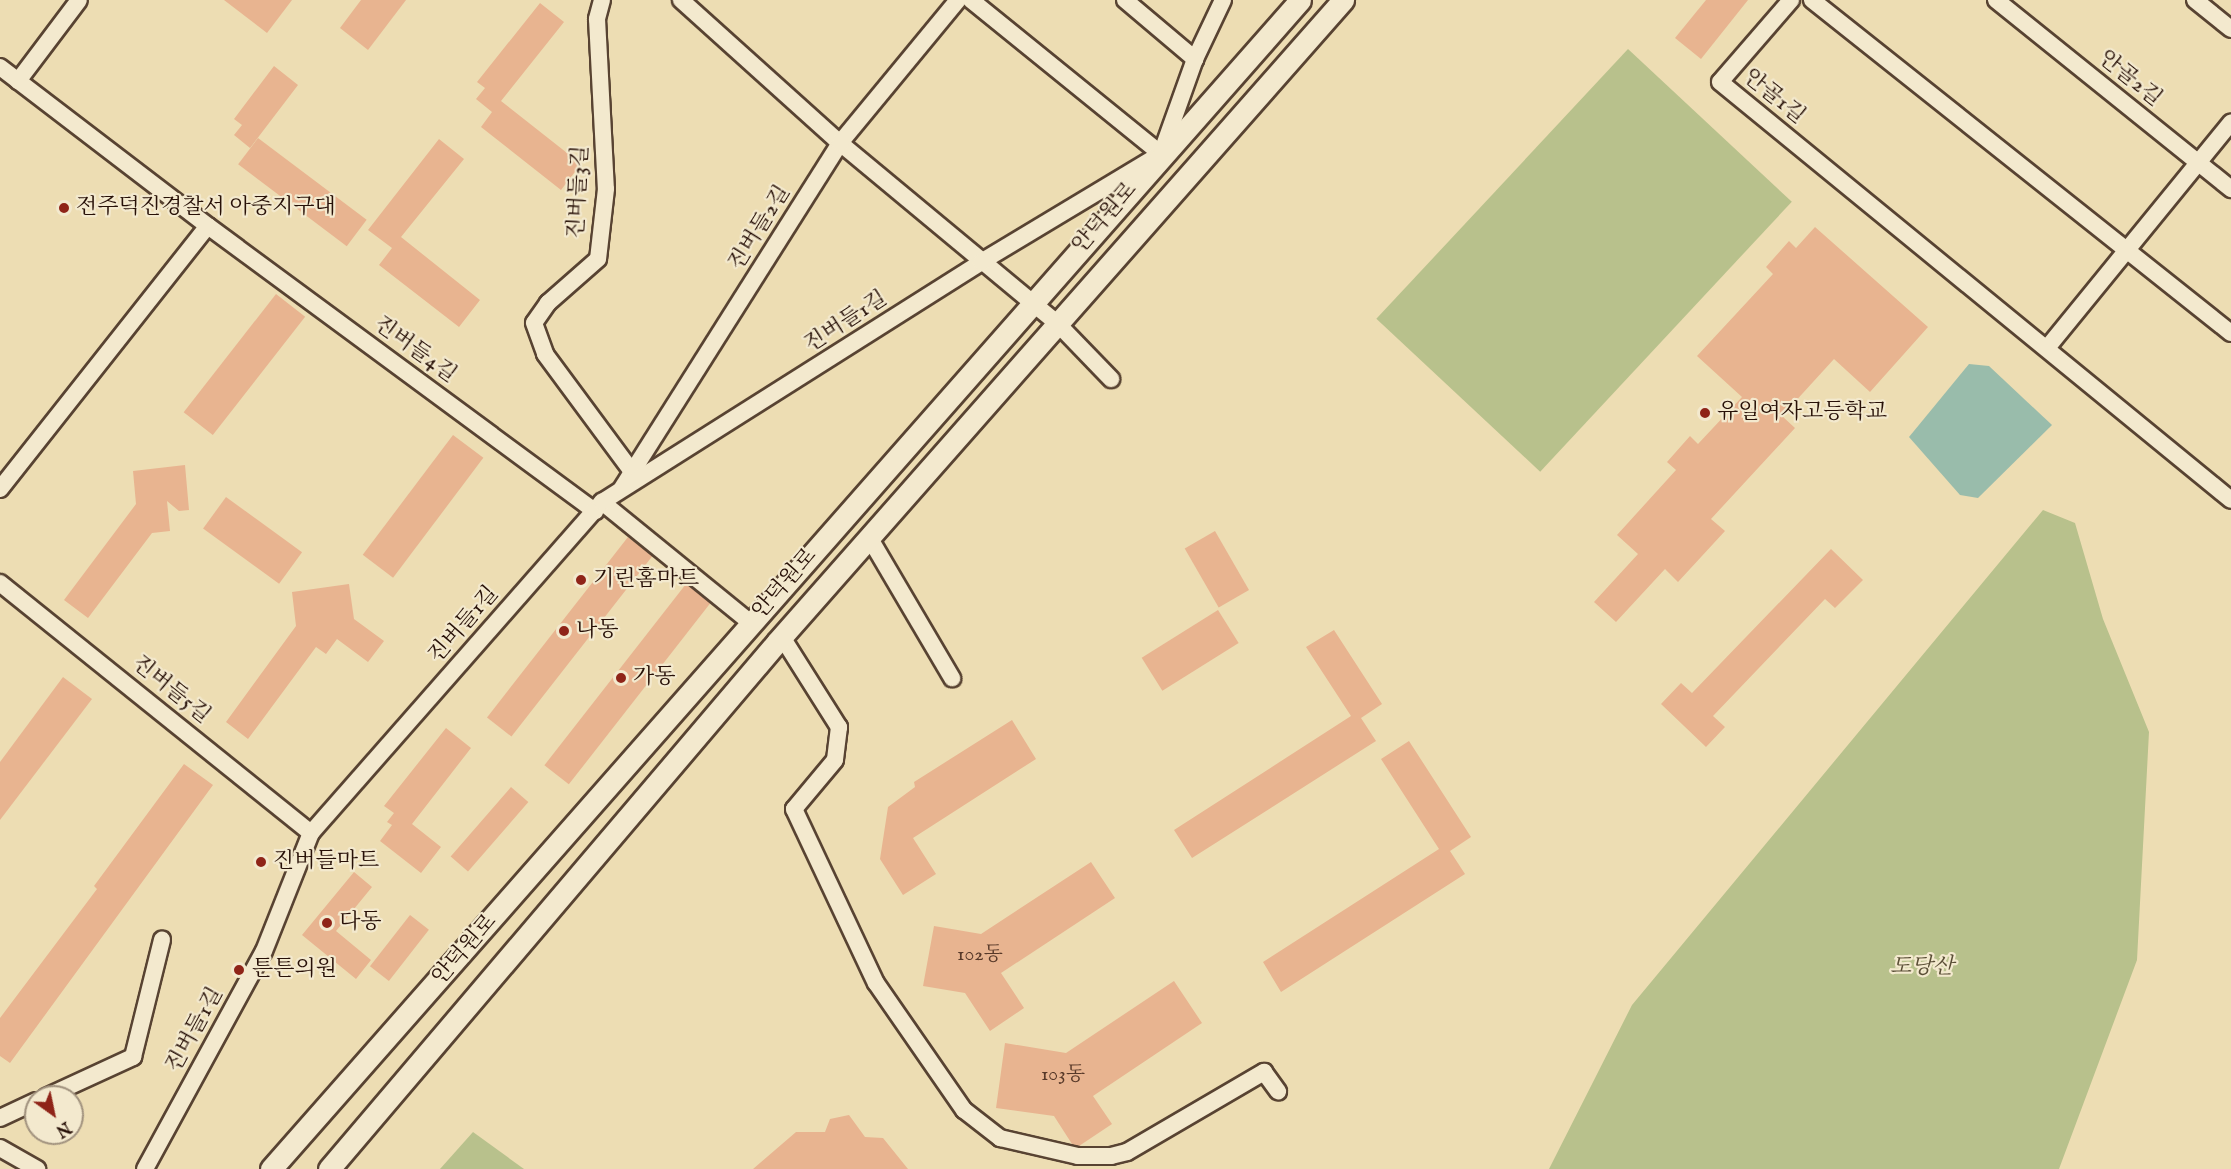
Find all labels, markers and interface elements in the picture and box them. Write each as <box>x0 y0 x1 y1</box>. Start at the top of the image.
street label: 안골2길 <box>2093 45 2167 113</box>
street label: 안골1길 <box>1738 64 1810 130</box>
street label: 진버들3길 <box>563 145 595 239</box>
street label: 안덕원로 <box>1067 177 1143 259</box>
street label: 진버들2길 <box>724 181 796 275</box>
place label: 전주덕진경찰서 아중지구대 <box>76 195 336 221</box>
marker: 전주덕진경찰서 아중지구대 <box>57 201 71 215</box>
street label: 진버들1길 <box>800 286 892 358</box>
street label: 진버들4길 <box>368 311 462 389</box>
place label: 유일여자고등학교 <box>1717 400 1887 426</box>
marker: 유일여자고등학교 <box>1698 406 1712 420</box>
street label: 안덕원로 <box>747 543 823 625</box>
place label: 기린홈마트 <box>593 567 699 593</box>
marker: 기린홈마트 <box>574 573 588 587</box>
street label: 진버들1길 <box>423 581 505 669</box>
place label: 나동 <box>576 618 619 644</box>
marker: 나동 <box>557 624 571 638</box>
street label: 진버들5길 <box>127 650 215 730</box>
place label: 가동 <box>633 665 676 691</box>
marker: 가동 <box>614 671 628 685</box>
place label: 진버들마트 <box>273 849 379 875</box>
marker: 진버들마트 <box>254 855 268 869</box>
street label: 안덕원로 <box>427 909 503 991</box>
place label: 다동 <box>339 910 382 936</box>
marker: 다동 <box>320 916 334 930</box>
house number: 102동 <box>957 942 1003 966</box>
park label: 도당산 <box>1890 955 1954 981</box>
place label: 튼튼의원 <box>252 957 337 983</box>
marker: 튼튼의원 <box>230 961 248 979</box>
street label: 진버들1길 <box>161 983 229 1077</box>
house number: 103동 <box>1041 1062 1085 1086</box>
north arrow <box>24 1085 84 1145</box>
text: N <box>51 1116 74 1141</box>

